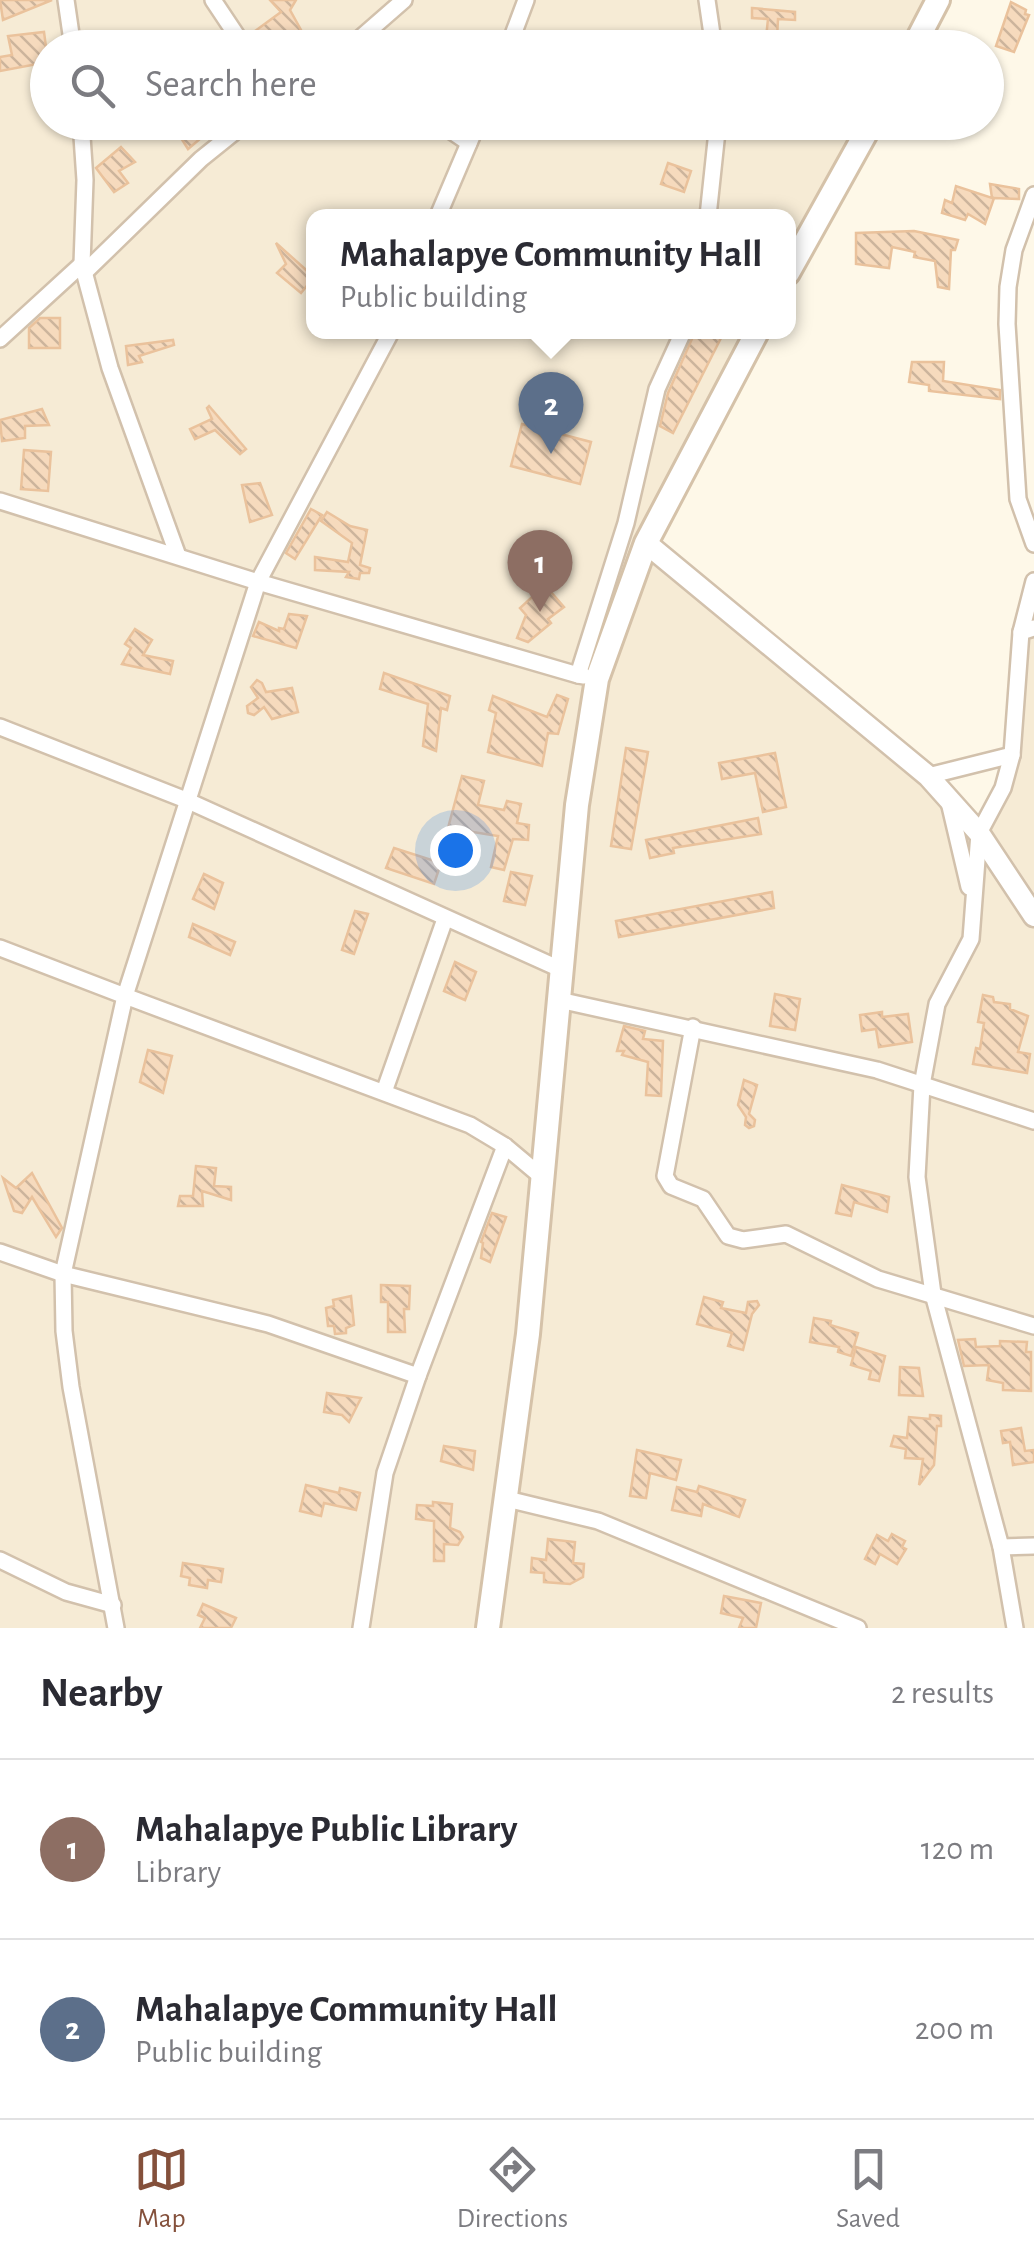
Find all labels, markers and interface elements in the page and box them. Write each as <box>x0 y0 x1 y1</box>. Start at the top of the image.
search box <box>30 30 1004 140</box>
icon: search <box>65 58 120 113</box>
text: Search here <box>145 66 317 104</box>
popup <box>306 209 796 339</box>
text: Mahalapye Community Hall <box>340 236 762 274</box>
text: Public building <box>340 281 527 313</box>
pin: 2 <box>518 372 584 454</box>
pin: 1 <box>508 530 572 612</box>
your location <box>430 825 481 876</box>
text: Nearby <box>40 1672 163 1714</box>
text: 2 results <box>891 1677 994 1709</box>
text: Mahalapye Public Library <box>135 1811 518 1849</box>
text: 1 <box>67 1833 78 1865</box>
text: 120 m <box>921 1833 994 1865</box>
text: Library <box>135 1856 221 1888</box>
text: Mahalapye Community Hall <box>135 1991 557 2029</box>
text: 2 <box>65 2013 80 2045</box>
text: 200 m <box>915 2013 994 2045</box>
text: Public building <box>135 2036 322 2068</box>
tab: Map <box>134 2142 189 2236</box>
tab: Directions <box>457 2142 568 2236</box>
tab: Saved <box>836 2142 900 2236</box>

